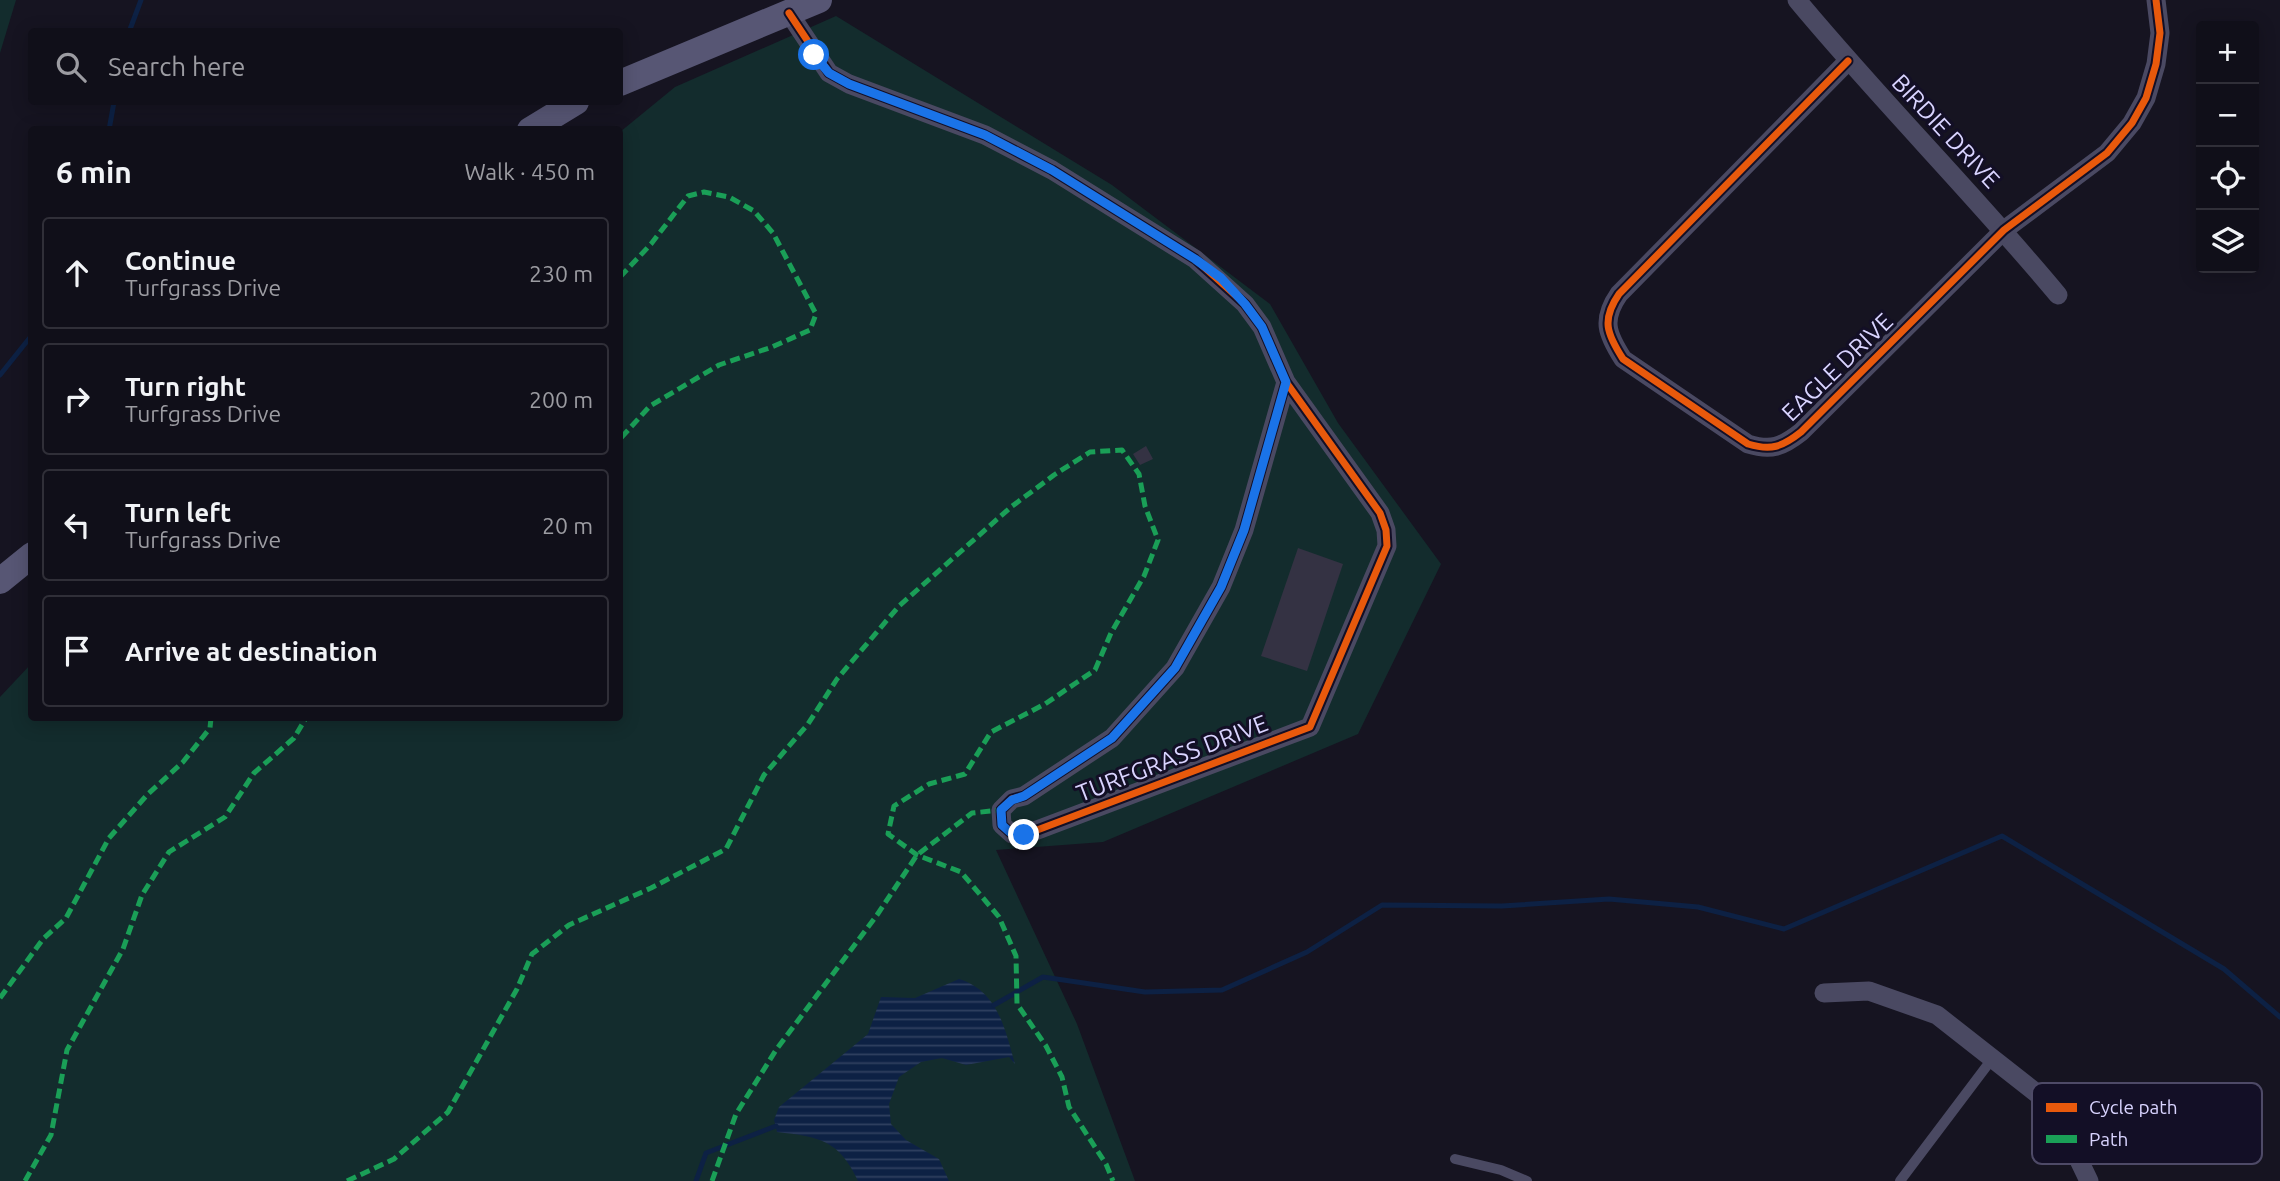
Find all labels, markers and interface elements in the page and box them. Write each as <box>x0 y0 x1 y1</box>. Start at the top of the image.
map controls <box>2196 21 2259 273</box>
button: + <box>2196 21 2259 84</box>
search box <box>28 28 623 105</box>
route start <box>798 39 829 70</box>
icon: search <box>52 48 90 86</box>
text: Search here <box>108 52 245 81</box>
street label: BIRDIE DRIVE <box>1887 69 2005 193</box>
button: − <box>2196 84 2259 147</box>
button: locate <box>2196 147 2259 210</box>
text: 6 min <box>56 155 132 189</box>
text: Walk · 450 m <box>464 159 595 184</box>
button: layers <box>2196 210 2259 273</box>
text: Continue <box>125 246 236 275</box>
icon: ahead <box>58 254 96 292</box>
text: 230 m <box>529 261 593 286</box>
text: Turfgrass Drive <box>125 275 281 300</box>
street label: EAGLE DRIVE <box>1776 308 1898 426</box>
text: Turn right <box>125 372 246 401</box>
icon: right <box>58 380 96 418</box>
text: 200 m <box>529 387 593 412</box>
text: Turfgrass Drive <box>125 401 281 426</box>
text: Turn left <box>125 498 231 527</box>
icon: left <box>58 506 96 544</box>
text: 20 m <box>542 513 593 538</box>
text: Turfgrass Drive <box>125 527 281 552</box>
icon: arrive <box>58 632 96 670</box>
text: Arrive at destination <box>125 637 378 666</box>
street label: TURFGRASS DRIVE <box>1073 709 1271 807</box>
route end <box>1008 819 1039 850</box>
legend <box>2032 1083 2262 1164</box>
text: Cycle path <box>2089 1096 2178 1118</box>
text: Path <box>2089 1128 2128 1150</box>

